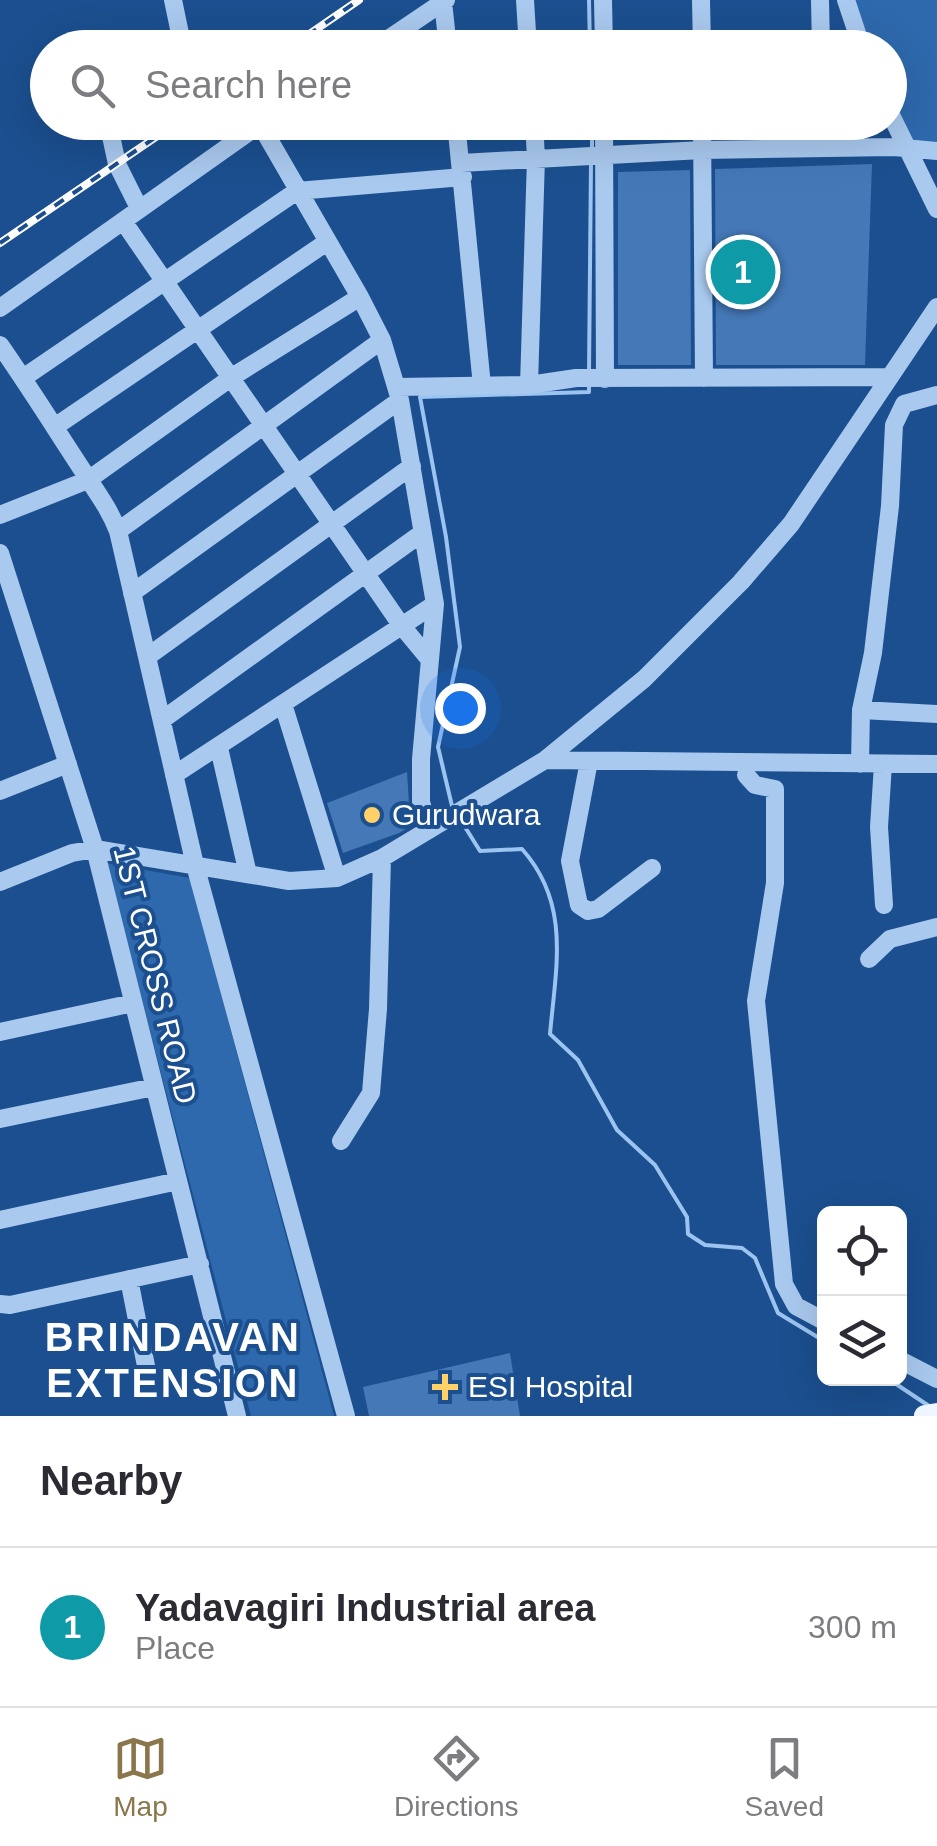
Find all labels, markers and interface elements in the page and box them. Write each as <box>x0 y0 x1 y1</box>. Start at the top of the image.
search box <box>30 30 907 140</box>
icon: search <box>65 58 120 113</box>
text: Search here <box>145 64 352 106</box>
pin: 1 <box>710 234 776 310</box>
your location <box>435 683 486 734</box>
place label: Gurudwara <box>392 798 541 831</box>
marker: Gurudwara <box>361 804 383 826</box>
street label: 1ST CROSS ROAD <box>107 843 203 1107</box>
map controls <box>817 1206 907 1386</box>
button: locate <box>817 1206 907 1296</box>
button: layers <box>817 1296 907 1386</box>
district label: BRINDAVAN EXTENSION <box>45 1315 301 1405</box>
place label: ESI Hospital <box>468 1370 633 1403</box>
marker: ESI Hospital <box>432 1374 458 1400</box>
text: Nearby <box>40 1457 182 1504</box>
text: Yadavagiri Industrial area <box>135 1587 595 1629</box>
text: 1 <box>64 1609 81 1645</box>
text: 300 m <box>808 1609 897 1645</box>
text: Place <box>135 1630 215 1666</box>
tab: Map <box>113 1731 168 1823</box>
tab: Directions <box>394 1731 519 1823</box>
tab: Saved <box>745 1731 824 1823</box>

